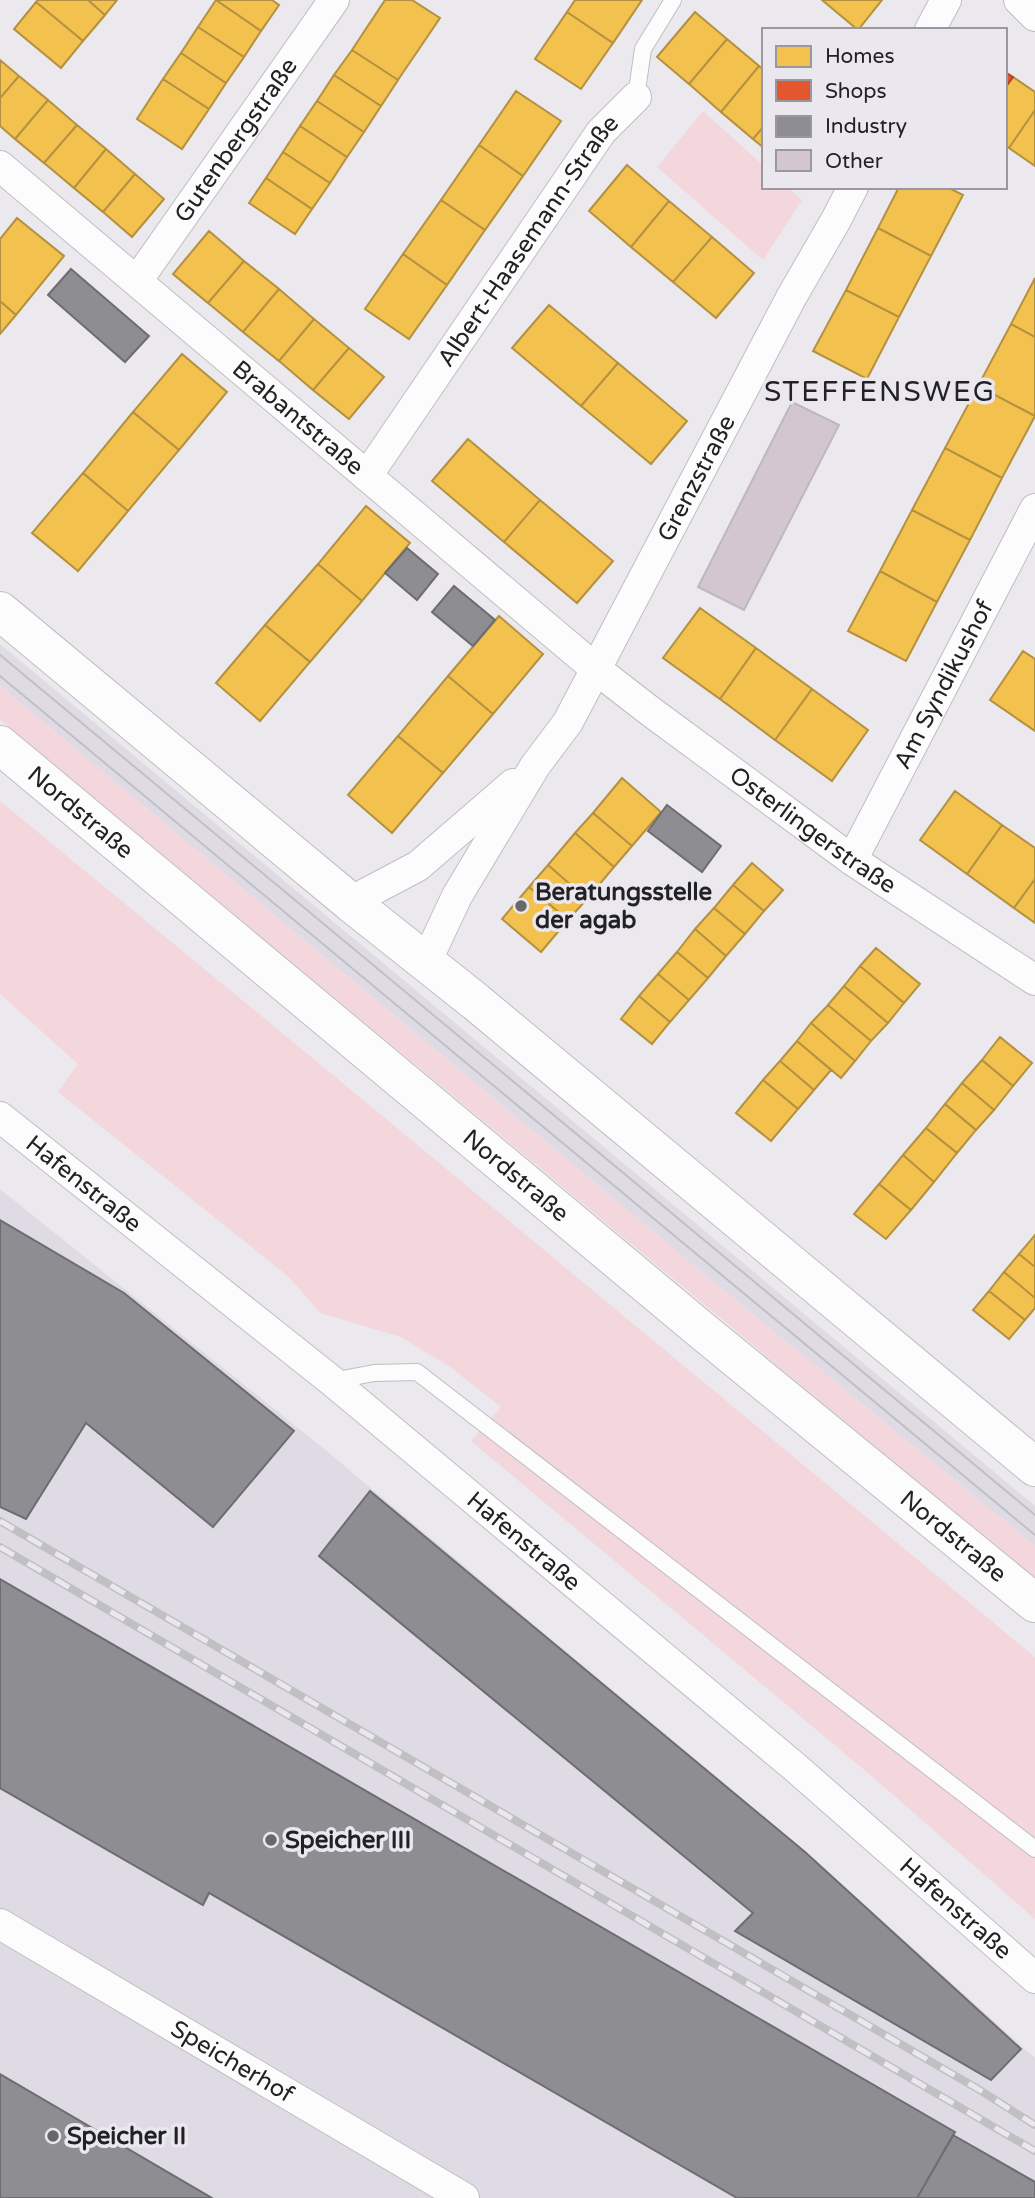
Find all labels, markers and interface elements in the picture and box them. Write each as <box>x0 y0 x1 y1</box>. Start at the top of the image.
legend <box>762 28 1007 189</box>
text: Homes <box>825 44 895 69</box>
street label: Gutenbergstraße <box>168 52 303 228</box>
text: Shops <box>825 79 887 104</box>
street label: Albert-Haasemann-Straße <box>431 109 624 372</box>
text: Industry <box>825 114 907 139</box>
text: Other <box>825 149 883 174</box>
street label: Brabantstraße <box>226 354 370 481</box>
district label: STEFFENSWEG <box>764 375 996 409</box>
street label: Grenzstraße <box>651 410 741 546</box>
street label: Am Syndikushof <box>888 594 1000 774</box>
street label: Nordstraße <box>22 760 139 865</box>
street label: Osterlingerstraße <box>724 760 902 900</box>
place label: Beratungsstelle der agab <box>535 878 713 935</box>
marker: Beratungsstelle der agab <box>513 898 529 914</box>
street label: Nordstraße <box>457 1123 575 1228</box>
street label: Hafenstraße <box>20 1129 147 1238</box>
street label: Nordstraße <box>894 1484 1013 1588</box>
street label: Hafenstraße <box>461 1485 587 1597</box>
place label: Speicher III <box>285 1826 411 1855</box>
marker: Speicher III <box>263 1832 279 1848</box>
street label: Hafenstraße <box>894 1851 1018 1965</box>
street label: Speicherhof <box>166 2014 300 2109</box>
place label: Speicher II <box>67 2122 186 2151</box>
marker: Speicher II <box>45 2128 61 2144</box>

